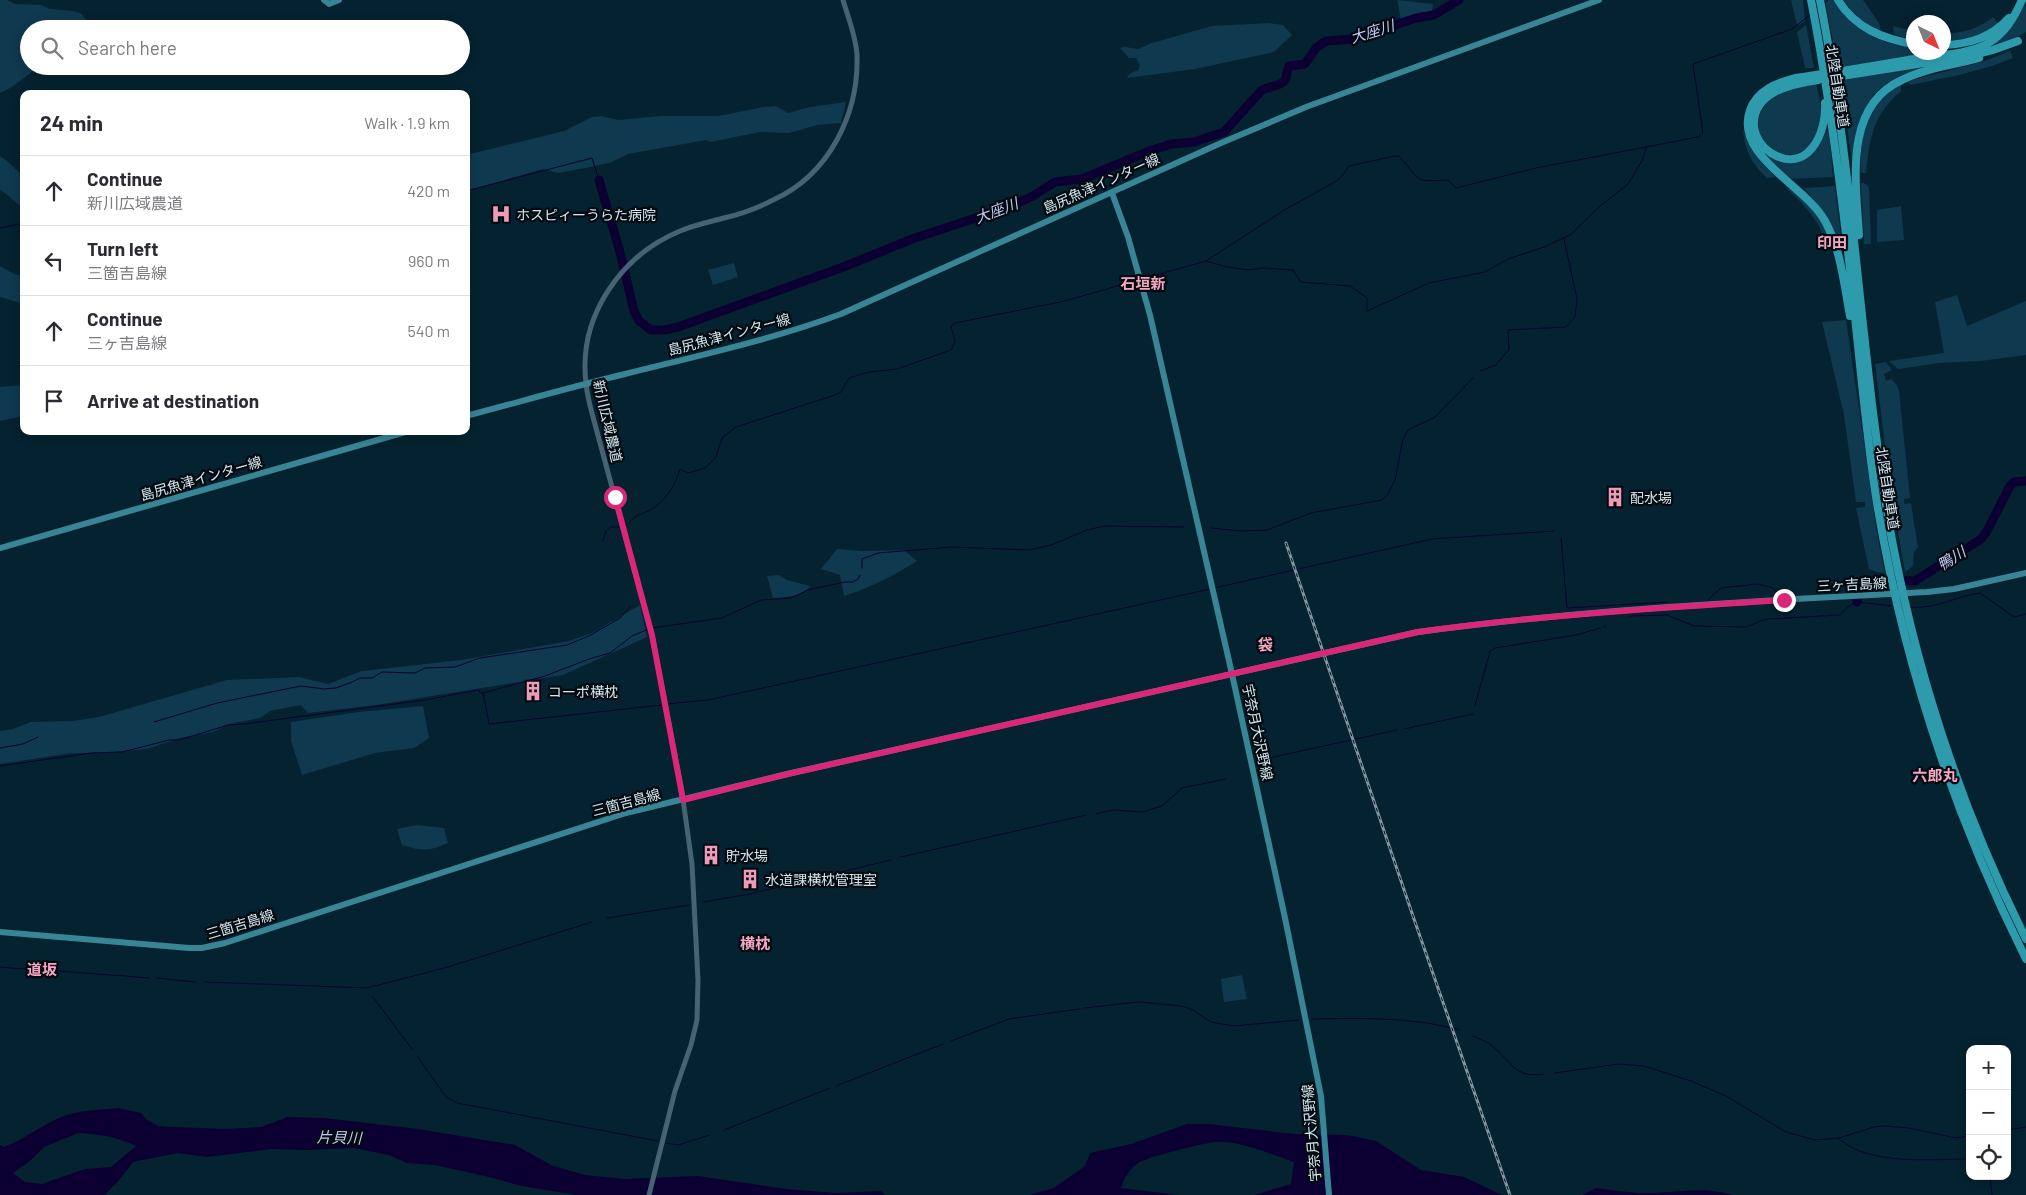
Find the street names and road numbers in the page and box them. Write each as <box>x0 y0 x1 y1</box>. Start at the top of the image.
street label: 北陸自動車道 <box>1823 43 1853 129</box>
street label: 島尻魚津インター線 <box>1040 150 1162 216</box>
street label: 島尻魚津インター線 <box>666 309 792 359</box>
street label: 新川広域農道 <box>590 378 626 464</box>
street label: 北陸自動車道 <box>1873 445 1903 531</box>
street label: 島尻魚津インター線 <box>138 452 264 504</box>
street label: 三ヶ吉島線 <box>1817 574 1887 594</box>
street label: 宇奈月大沢野線 <box>1239 682 1277 782</box>
street label: 三箇吉島線 <box>590 785 662 819</box>
street label: 三箇吉島線 <box>204 906 276 942</box>
street label: 宇奈月大沢野線 <box>1298 1083 1324 1183</box>

